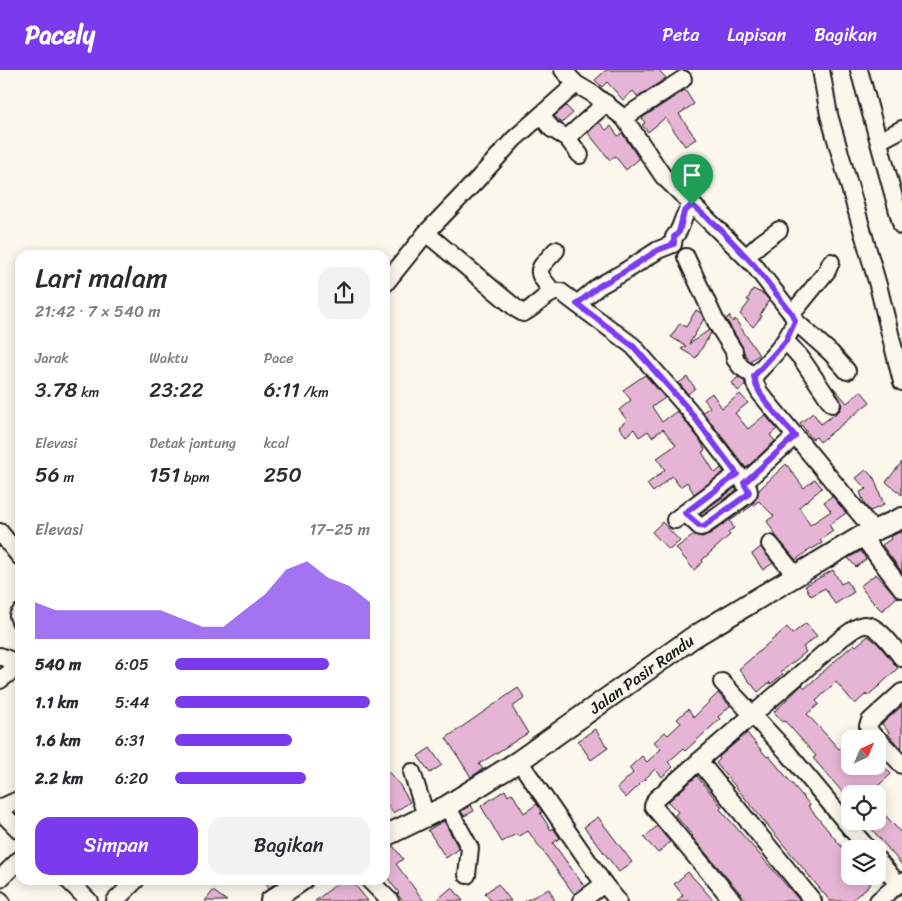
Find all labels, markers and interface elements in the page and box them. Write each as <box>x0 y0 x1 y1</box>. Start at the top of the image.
text: Pacely <box>25 14 95 56</box>
text: Peta <box>662 19 699 51</box>
text: Lapisan <box>727 19 786 51</box>
text: Bagikan <box>814 19 877 51</box>
pin <box>671 154 713 205</box>
icon: arrive <box>678 161 706 189</box>
text: Lari malam <box>35 253 168 302</box>
button: share <box>318 267 370 319</box>
text: 21:42 · 7 × 540 m <box>35 297 160 326</box>
text: Jarak <box>35 346 69 371</box>
text: Waktu <box>149 346 188 371</box>
text: Pace <box>264 346 293 371</box>
text: 3.78 <box>35 371 78 409</box>
text: 23:22 <box>149 371 204 409</box>
text: 6:11 <box>264 371 300 409</box>
text: km <box>78 380 99 405</box>
text: /km <box>300 380 329 405</box>
text: Elevasi <box>35 431 77 456</box>
text: Detak jantung <box>149 431 236 456</box>
text: kcal <box>264 431 289 456</box>
text: 56 <box>35 456 60 494</box>
text: 151 <box>149 456 180 494</box>
text: 250 <box>264 456 302 494</box>
text: m <box>60 465 74 490</box>
text: bpm <box>180 465 210 490</box>
text: Elevasi <box>35 515 83 544</box>
text: 17–25 m <box>309 515 370 544</box>
street label: Jalan Pasir Randu <box>582 626 700 722</box>
text: 540 m <box>35 650 81 679</box>
text: 6:05 <box>115 650 149 679</box>
text: 1.1 km <box>35 688 79 717</box>
text: 5:44 <box>115 688 150 717</box>
text: 1.6 km <box>35 726 81 755</box>
text: 6:31 <box>115 726 145 755</box>
north arrow <box>841 730 886 775</box>
map controls <box>841 730 886 885</box>
text: 2.2 km <box>35 764 83 793</box>
text: 6:20 <box>115 764 148 793</box>
button: locate <box>841 785 886 830</box>
button: Simpan <box>35 817 198 875</box>
button: Bagikan <box>208 817 370 875</box>
button: layers <box>841 840 886 885</box>

